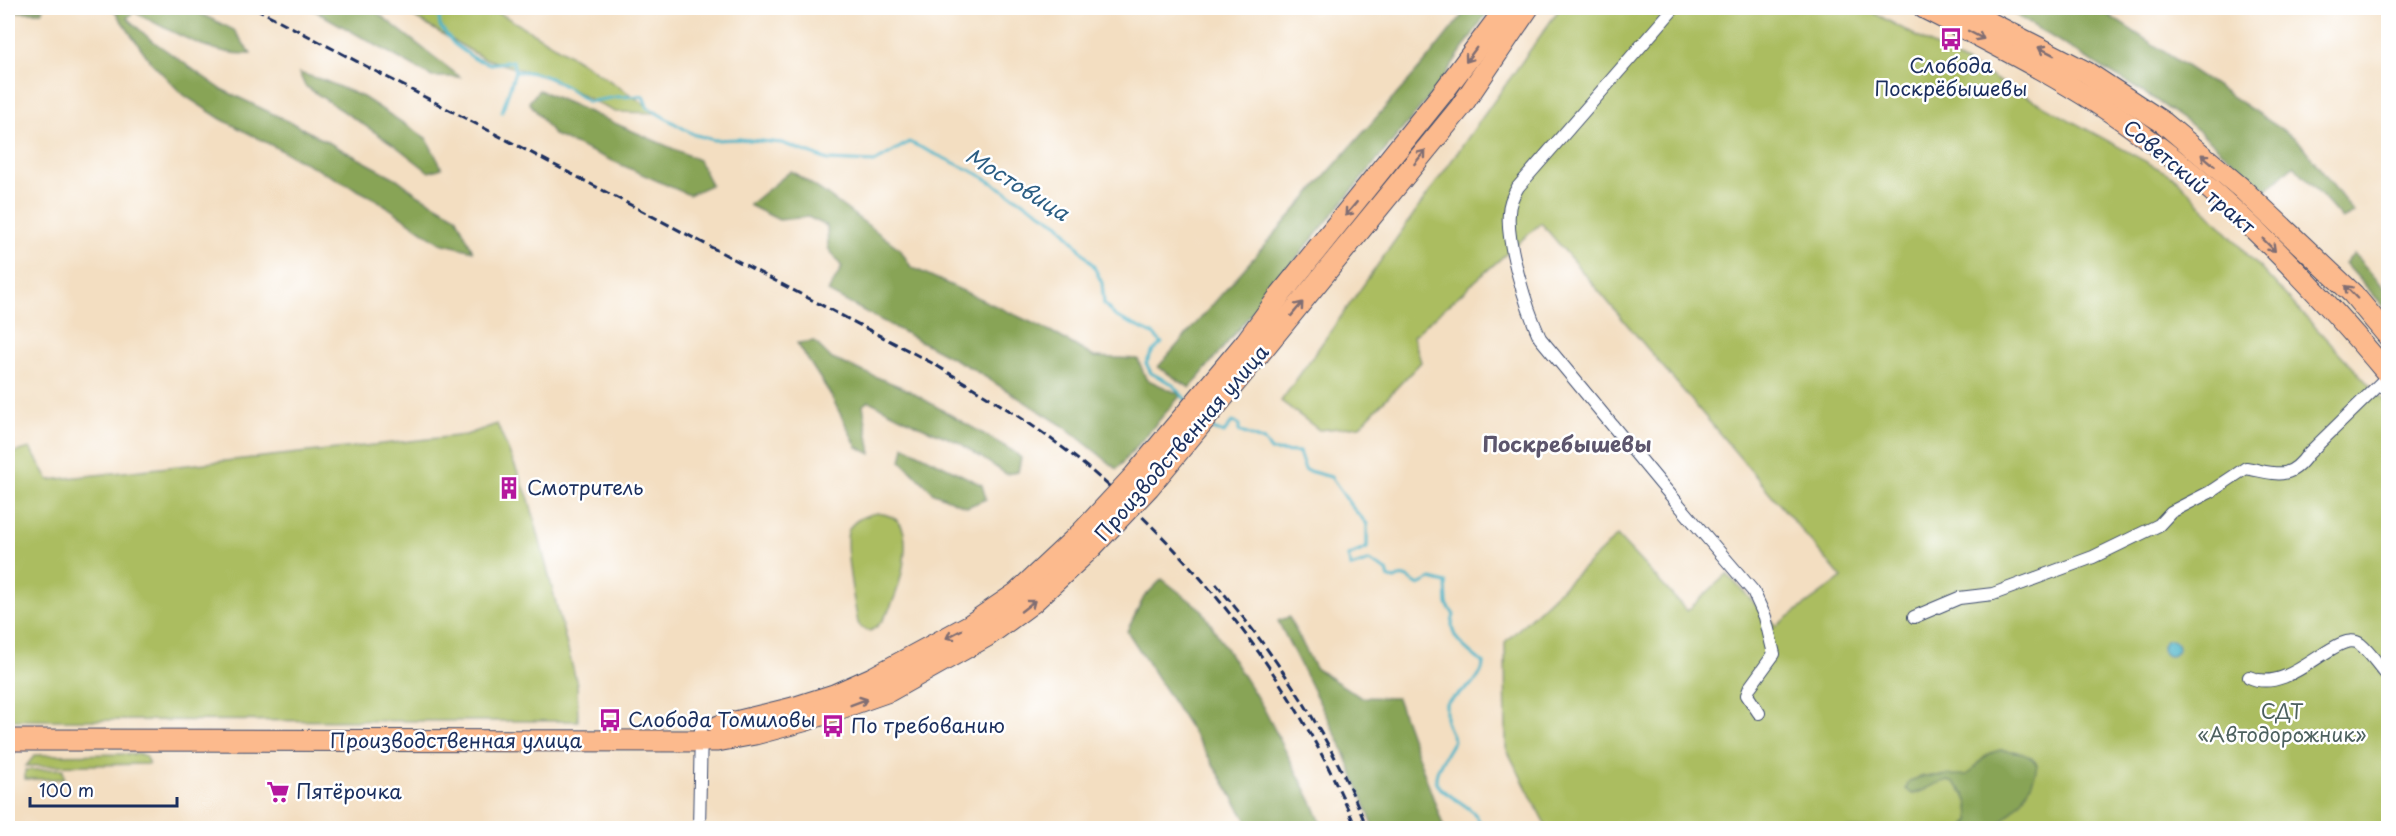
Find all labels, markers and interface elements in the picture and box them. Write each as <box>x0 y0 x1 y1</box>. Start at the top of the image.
bus stop icon: Слобода Поскрёбышевы <box>1938 26 1964 52</box>
one-way arrow <box>1966 30 1984 41</box>
one-way arrow <box>2037 45 2055 57</box>
one-way arrow <box>1465 46 1477 62</box>
place label: Слобода Поскрёбышевы <box>1875 50 2027 103</box>
street label: Советский тракт <box>2117 112 2263 241</box>
water label: Мостовица <box>960 139 1077 228</box>
one-way arrow <box>1413 150 1426 166</box>
one-way arrow <box>2200 153 2216 166</box>
one-way arrow <box>1345 201 1358 217</box>
one-way arrow <box>2262 237 2277 252</box>
one-way arrow <box>2344 284 2358 299</box>
one-way arrow <box>1290 301 1303 317</box>
street label: Производственная улица <box>1087 337 1276 547</box>
district label: Поскребышевы <box>1483 427 1651 459</box>
place label: Смотритель <box>527 472 643 502</box>
building icon: Смотритель <box>496 475 522 501</box>
one-way arrow <box>1020 600 1036 613</box>
one-way arrow <box>945 629 963 640</box>
one-way arrow <box>849 696 868 707</box>
park label: СДТ «Автодорожник» <box>2197 696 2367 749</box>
place label: Слобода Томиловы <box>628 704 816 734</box>
bus stop icon: Слобода Томиловы <box>597 707 623 733</box>
place label: По требованию <box>851 710 1005 740</box>
bus stop icon: По требованию <box>820 713 846 739</box>
street label: Производственная улица <box>330 725 582 755</box>
scale bar <box>30 770 177 808</box>
text: 100 m <box>39 776 94 803</box>
place label: Пятёрочка <box>296 776 402 806</box>
supermarket icon: Пятёрочка <box>265 779 291 805</box>

